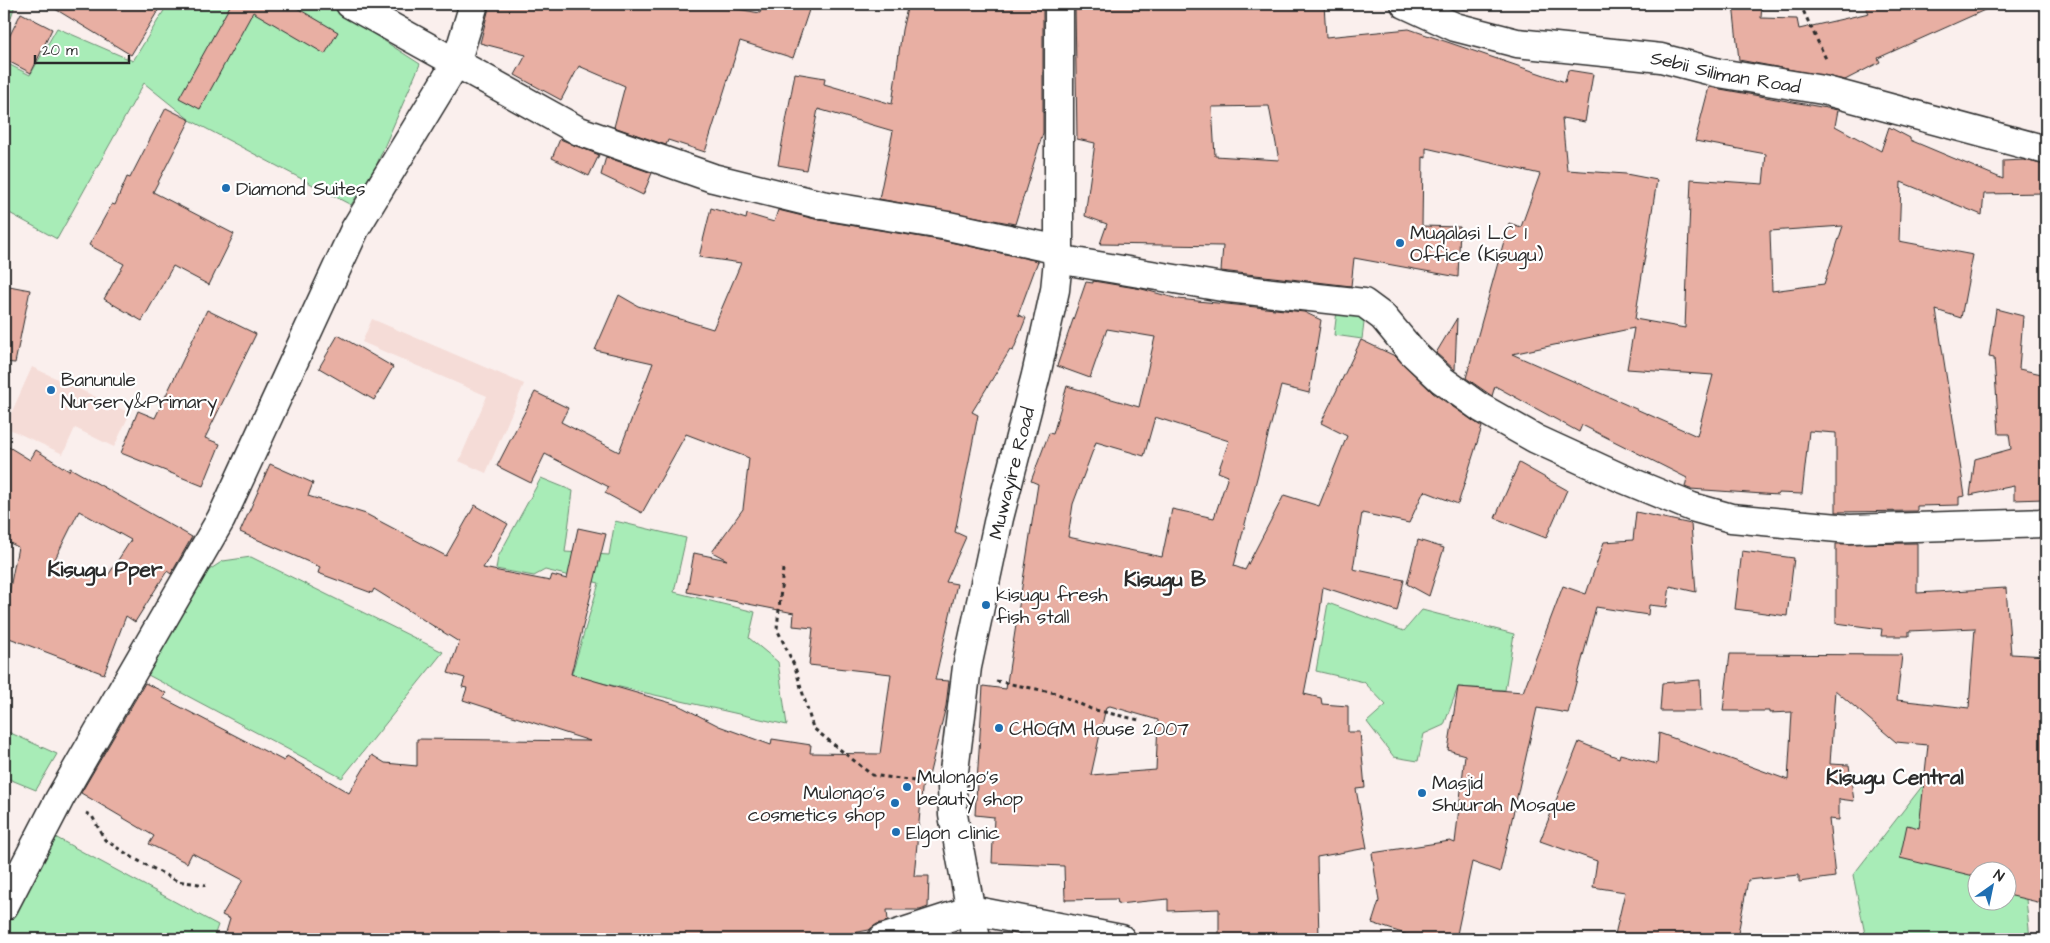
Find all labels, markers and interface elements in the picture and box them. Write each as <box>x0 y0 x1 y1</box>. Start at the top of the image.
scale bar <box>35 32 129 64</box>
text: 20 m <box>42 40 78 61</box>
street label: Sebii Siliman Road <box>1649 45 1803 101</box>
place label: Diamond Suites <box>236 176 365 203</box>
marker: Diamond Suites <box>220 182 232 194</box>
place label: Mugalasi L.C 1 Office (Kisugu) <box>1410 220 1544 270</box>
marker: Mugalasi L.C 1 Office (Kisugu) <box>1394 237 1406 249</box>
place label: Banunule Nursery&Primary <box>61 367 218 417</box>
marker: Banunule Nursery&Primary <box>45 384 57 396</box>
street label: Muwayire Road <box>983 404 1042 542</box>
district label: Kisugu Pper <box>47 555 163 586</box>
district label: Kisugu B <box>1124 565 1206 596</box>
place label: kisugu fresh fish stall <box>996 582 1108 631</box>
marker: kisugu fresh fish stall <box>980 599 992 611</box>
place label: CHOGM House 2007 <box>1009 716 1189 743</box>
marker: CHOGM House 2007 <box>993 722 1005 734</box>
district label: Kisugu Central <box>1826 763 1965 794</box>
place label: Mulongo's beauty shop <box>917 764 1024 814</box>
place label: Masjid Shuurah Mosque <box>1432 770 1576 819</box>
place label: Mulongo's cosmetics shop <box>748 780 885 829</box>
marker: Mulongo's beauty shop <box>901 781 913 793</box>
marker: Masjid Shuurah Mosque <box>1416 787 1428 799</box>
marker: Mulongo's cosmetics shop <box>889 797 901 809</box>
place label: Elgon clinic <box>906 820 1000 848</box>
marker: Elgon clinic <box>890 826 902 838</box>
north arrow <box>1968 860 2018 910</box>
text: N <box>1989 865 2008 887</box>

